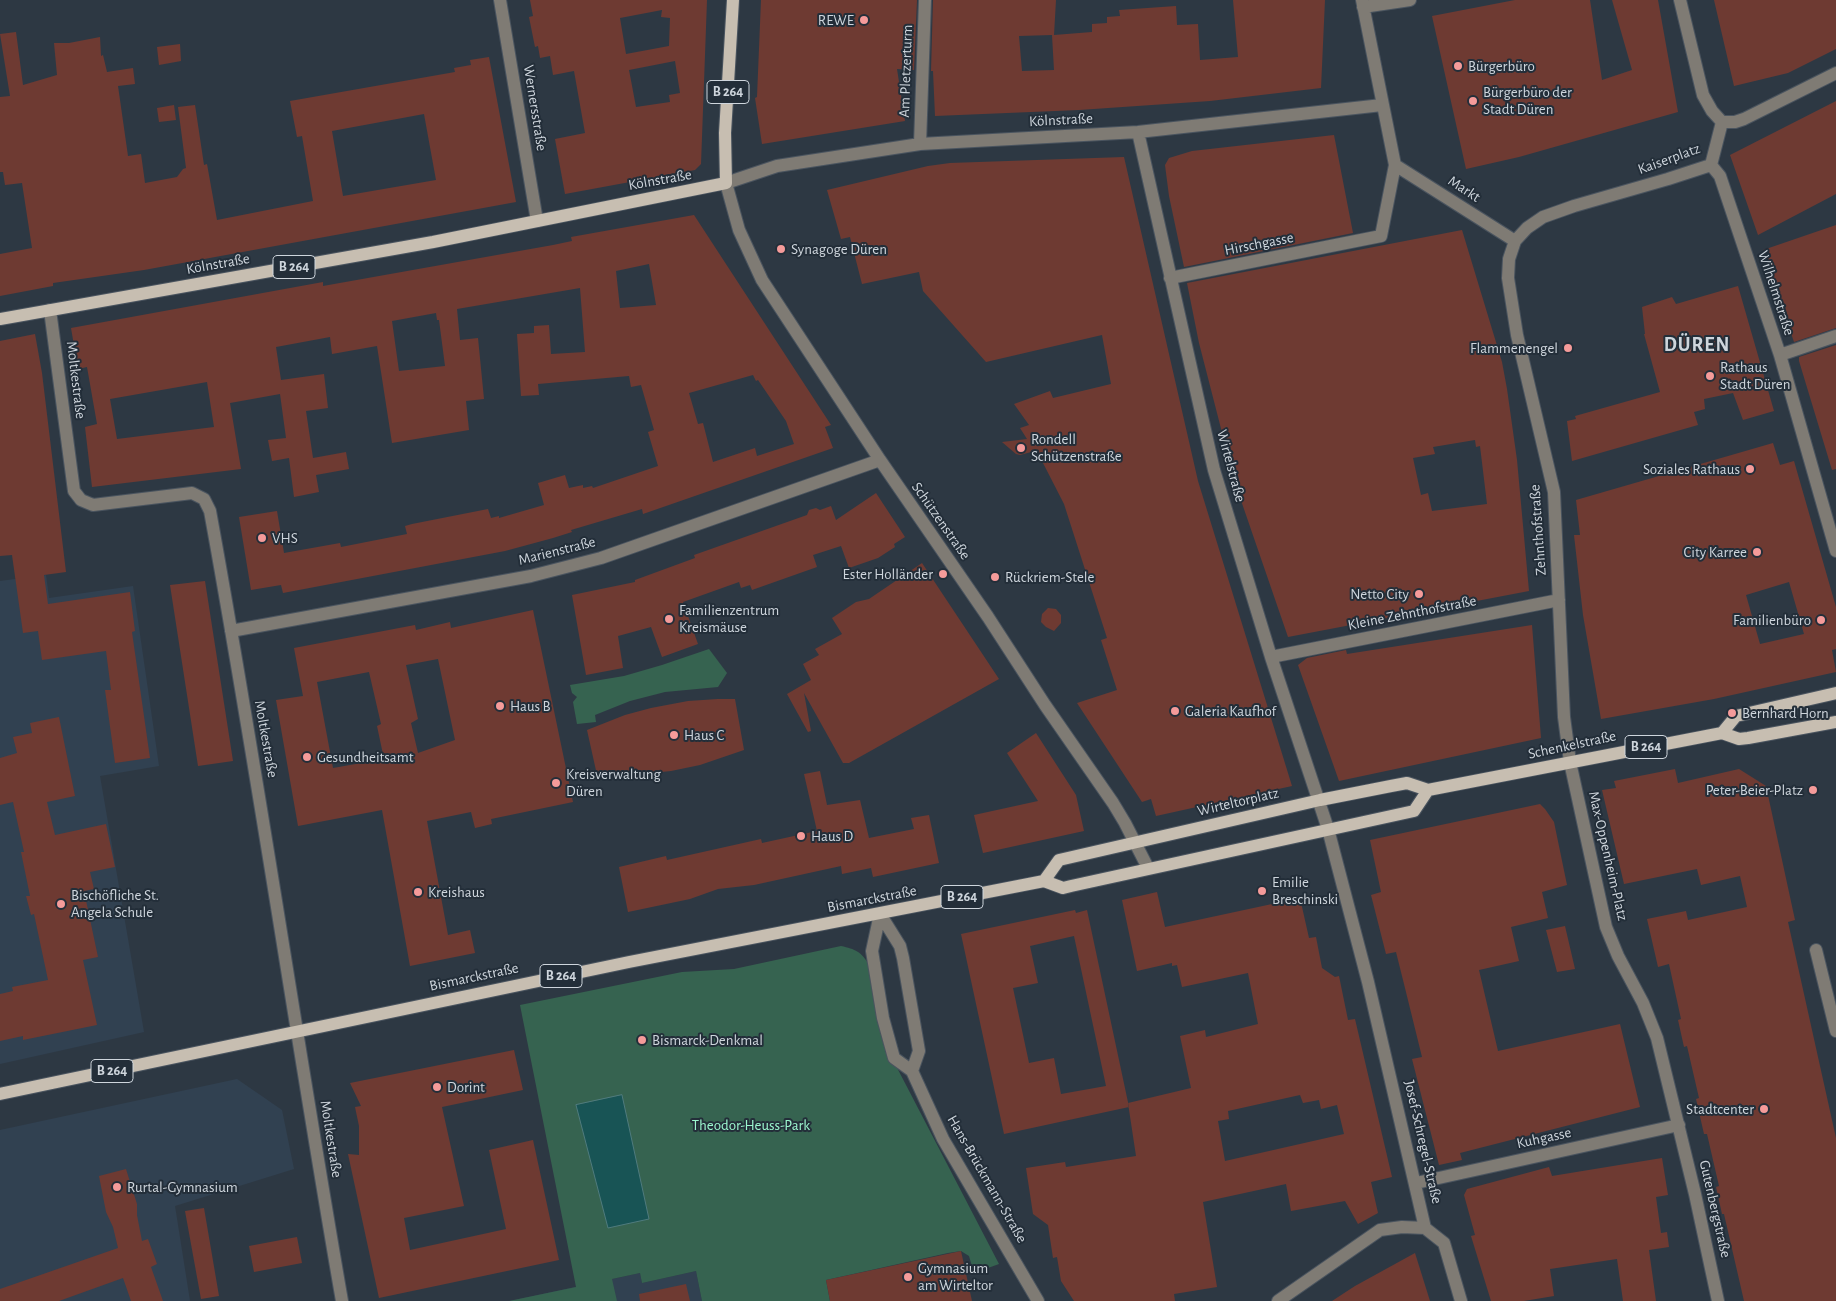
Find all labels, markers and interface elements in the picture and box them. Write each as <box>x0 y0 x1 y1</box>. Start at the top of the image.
place label: REWE <box>818 11 854 29</box>
marker: REWE <box>858 14 870 26</box>
street label: Am Pletzerturm <box>895 24 917 118</box>
place label: Bürgerbüro <box>1468 57 1535 75</box>
marker: Bürgerbüro <box>1452 60 1464 72</box>
street label: Wernersstraße <box>519 64 551 152</box>
road number: B 264 <box>707 80 749 104</box>
place label: Bürgerbüro der Stadt Düren <box>1483 83 1572 118</box>
marker: Bürgerbüro der Stadt Düren <box>1467 95 1479 107</box>
street label: Kölnstraße <box>1029 109 1093 131</box>
street label: Kaiserplatz <box>1635 139 1703 179</box>
street label: Kölnstraße <box>627 166 693 194</box>
street label: Markt <box>1444 172 1484 206</box>
street label: Hirschgasse <box>1223 228 1295 260</box>
place label: Synagoge Düren <box>791 240 887 258</box>
marker: Synagoge Düren <box>775 243 787 255</box>
street label: Wilhelmstraße <box>1754 248 1798 338</box>
street label: Kölnstraße <box>185 250 251 278</box>
road number: B 264 <box>273 256 315 278</box>
district label: DÜREN <box>1663 333 1731 357</box>
place label: Flammenengel <box>1470 339 1558 357</box>
street label: Moltkestraße <box>62 340 90 420</box>
marker: Flammenengel <box>1562 342 1574 354</box>
place label: Rathaus Stadt Düren <box>1720 358 1790 393</box>
marker: Rathaus Stadt Düren <box>1704 370 1716 382</box>
street label: Wirtelstraße <box>1213 428 1249 504</box>
place label: Rondell Schützenstraße <box>1031 430 1122 465</box>
marker: Rondell Schützenstraße <box>1015 442 1027 454</box>
place label: Soziales Rathaus <box>1643 460 1740 478</box>
marker: Soziales Rathaus <box>1744 463 1756 475</box>
street label: Schützenstraße <box>908 479 974 563</box>
street label: Zehnthofstraße <box>1526 484 1550 576</box>
place label: VHS <box>272 529 298 547</box>
marker: VHS <box>256 532 268 544</box>
street label: Marienstraße <box>517 533 597 569</box>
place label: City Karree <box>1684 543 1747 561</box>
marker: City Karree <box>1751 546 1763 558</box>
place label: Ester Holländer <box>843 565 933 583</box>
marker: Ester Holländer <box>937 568 949 580</box>
place label: Rückriem-Stele <box>1005 568 1094 586</box>
marker: Rückriem-Stele <box>989 571 1001 583</box>
place label: Netto City <box>1350 585 1409 603</box>
marker: Netto City <box>1413 588 1425 600</box>
street label: Kleine Zehnthofstraße <box>1346 592 1478 634</box>
place label: Familienzentrum Kreismäuse <box>679 601 779 636</box>
place label: Familienbüro <box>1733 611 1811 629</box>
marker: Familienzentrum Kreismäuse <box>663 613 675 625</box>
marker: Familienbüro <box>1815 614 1827 626</box>
place label: Haus B <box>510 697 551 715</box>
street label: Moltkestraße <box>250 699 282 779</box>
marker: Haus B <box>494 700 506 712</box>
place label: Galeria Kaufhof <box>1185 702 1276 720</box>
place label: Bernhard Horn <box>1742 704 1829 722</box>
marker: Galeria Kaufhof <box>1169 705 1181 717</box>
marker: Bernhard Horn <box>1726 707 1738 719</box>
place label: Haus C <box>684 726 724 744</box>
street label: Schenkelstraße <box>1526 727 1618 763</box>
marker: Haus C <box>668 729 680 741</box>
road number: B 264 <box>1625 736 1667 759</box>
place label: Gesundheitsamt <box>317 748 413 766</box>
marker: Gesundheitsamt <box>301 751 313 763</box>
place label: Kreisverwaltung Düren <box>566 765 661 800</box>
marker: Kreisverwaltung Düren <box>550 777 562 789</box>
place label: Peter-Beier-Platz <box>1706 781 1803 799</box>
street label: Wirteltorplatz <box>1196 784 1280 820</box>
marker: Peter-Beier-Platz <box>1807 784 1819 796</box>
street label: Max-Oppenheim-Platz <box>1584 789 1632 923</box>
place label: Haus D <box>811 827 853 845</box>
marker: Haus D <box>795 830 807 842</box>
place label: Emilie Breschinski <box>1272 873 1338 908</box>
street label: Bismarckstraße <box>826 882 918 916</box>
place label: Kreishaus <box>428 883 485 901</box>
marker: Emilie Breschinski <box>1256 885 1268 897</box>
place label: Bischöfliche St. Angela Schule <box>71 886 159 921</box>
marker: Kreishaus <box>412 886 424 898</box>
road number: B 264 <box>941 886 983 909</box>
marker: Bischöfliche St. Angela Schule <box>55 898 67 910</box>
street label: Bismarckstraße <box>428 959 520 995</box>
road number: B 264 <box>540 964 582 988</box>
place label: Bismarck-Denkmal <box>652 1031 763 1049</box>
marker: Bismarck-Denkmal <box>636 1034 648 1046</box>
road number: B 264 <box>91 1060 133 1082</box>
place label: Dorint <box>447 1078 485 1096</box>
street label: Josef-Schregel-Straße <box>1400 1078 1446 1206</box>
marker: Dorint <box>431 1081 443 1093</box>
street label: Moltkestraße <box>316 1099 346 1179</box>
place label: Stadtcenter <box>1686 1100 1754 1118</box>
marker: Stadtcenter <box>1758 1103 1770 1115</box>
street label: Hans-Brückmann-Straße <box>943 1112 1031 1246</box>
park label: Theodor-Heuss-Park <box>692 1116 810 1134</box>
street label: Kuhgasse <box>1515 1123 1573 1153</box>
street label: Gutenbergstraße <box>1695 1158 1735 1260</box>
place label: Rurtal-Gymnasium <box>127 1178 238 1196</box>
marker: Rurtal-Gymnasium <box>111 1181 123 1193</box>
place label: Gymnasium am Wirteltor <box>918 1259 993 1294</box>
marker: Gymnasium am Wirteltor <box>902 1271 914 1283</box>

